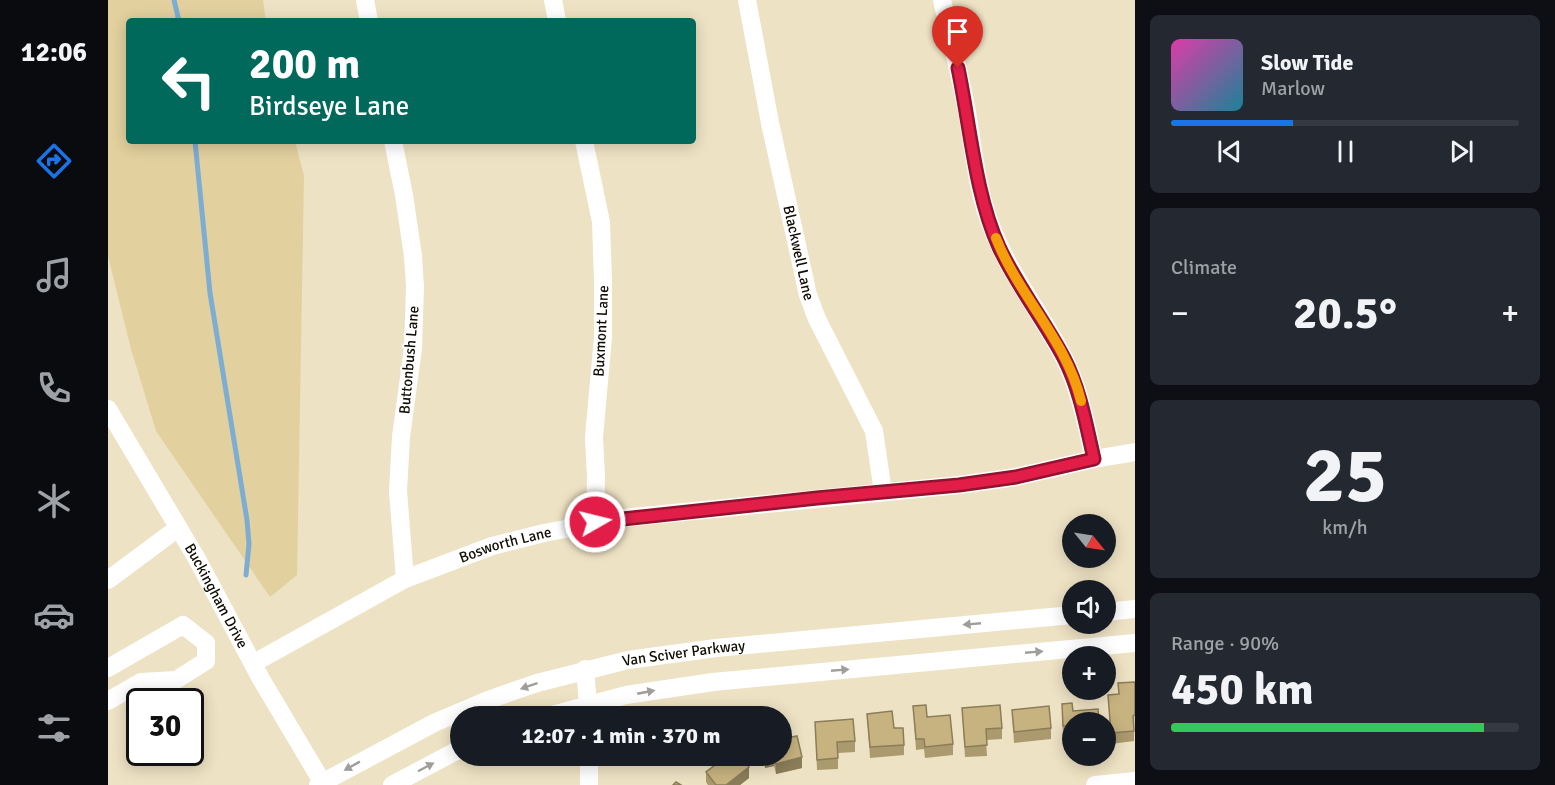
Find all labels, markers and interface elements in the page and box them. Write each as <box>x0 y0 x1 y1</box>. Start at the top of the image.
pin <box>932 6 983 68</box>
icon: arrive <box>941 15 974 48</box>
text: 12:06 <box>21 36 87 69</box>
text: 200 m <box>249 39 360 90</box>
icon: left <box>150 42 228 120</box>
text: Slow Tide <box>1261 49 1353 76</box>
text: Marlow <box>1261 76 1325 101</box>
text: Birdseye Lane <box>249 90 409 123</box>
icon: previous <box>1213 135 1246 168</box>
icon: pause <box>1329 135 1362 168</box>
icon: next <box>1445 135 1478 168</box>
icon: directions <box>33 140 75 182</box>
street label: Blackwell Lane <box>779 204 818 303</box>
icon: music <box>33 254 75 296</box>
text: Climate <box>1171 255 1237 280</box>
street label: Buxmont Lane <box>590 285 612 377</box>
text: 20.5° <box>1293 286 1397 341</box>
text: − <box>1171 293 1189 334</box>
text: + <box>1501 293 1519 334</box>
street label: Buttonbush Lane <box>395 305 423 415</box>
icon: phone <box>33 367 75 409</box>
text: 25 <box>1303 428 1387 524</box>
icon: climate <box>33 480 75 522</box>
position arrow <box>563 490 627 554</box>
north arrow <box>1062 514 1116 568</box>
map controls <box>1062 514 1116 766</box>
text: km/h <box>1322 515 1368 540</box>
street label: Bosworth Lane <box>456 523 553 567</box>
street label: Buckingham Drive <box>181 540 252 651</box>
button: sound <box>1062 580 1116 634</box>
icon: car <box>33 594 75 636</box>
one-way arrow <box>963 619 982 629</box>
text: Range · 90% <box>1171 631 1279 656</box>
street label: Van Sciver Parkway <box>620 636 746 670</box>
button: + <box>1062 646 1116 700</box>
one-way arrow <box>1025 647 1044 657</box>
text: 450 km <box>1171 662 1314 717</box>
one-way arrow <box>830 665 849 675</box>
one-way arrow <box>520 681 538 691</box>
one-way arrow <box>637 687 656 696</box>
speed limit sign: 30 <box>126 688 204 766</box>
icon: filters <box>33 707 75 749</box>
button: − <box>1062 712 1116 766</box>
text: 12:07 · 1 min · 370 m <box>521 722 721 749</box>
one-way arrow <box>344 761 360 772</box>
one-way arrow <box>418 762 435 772</box>

